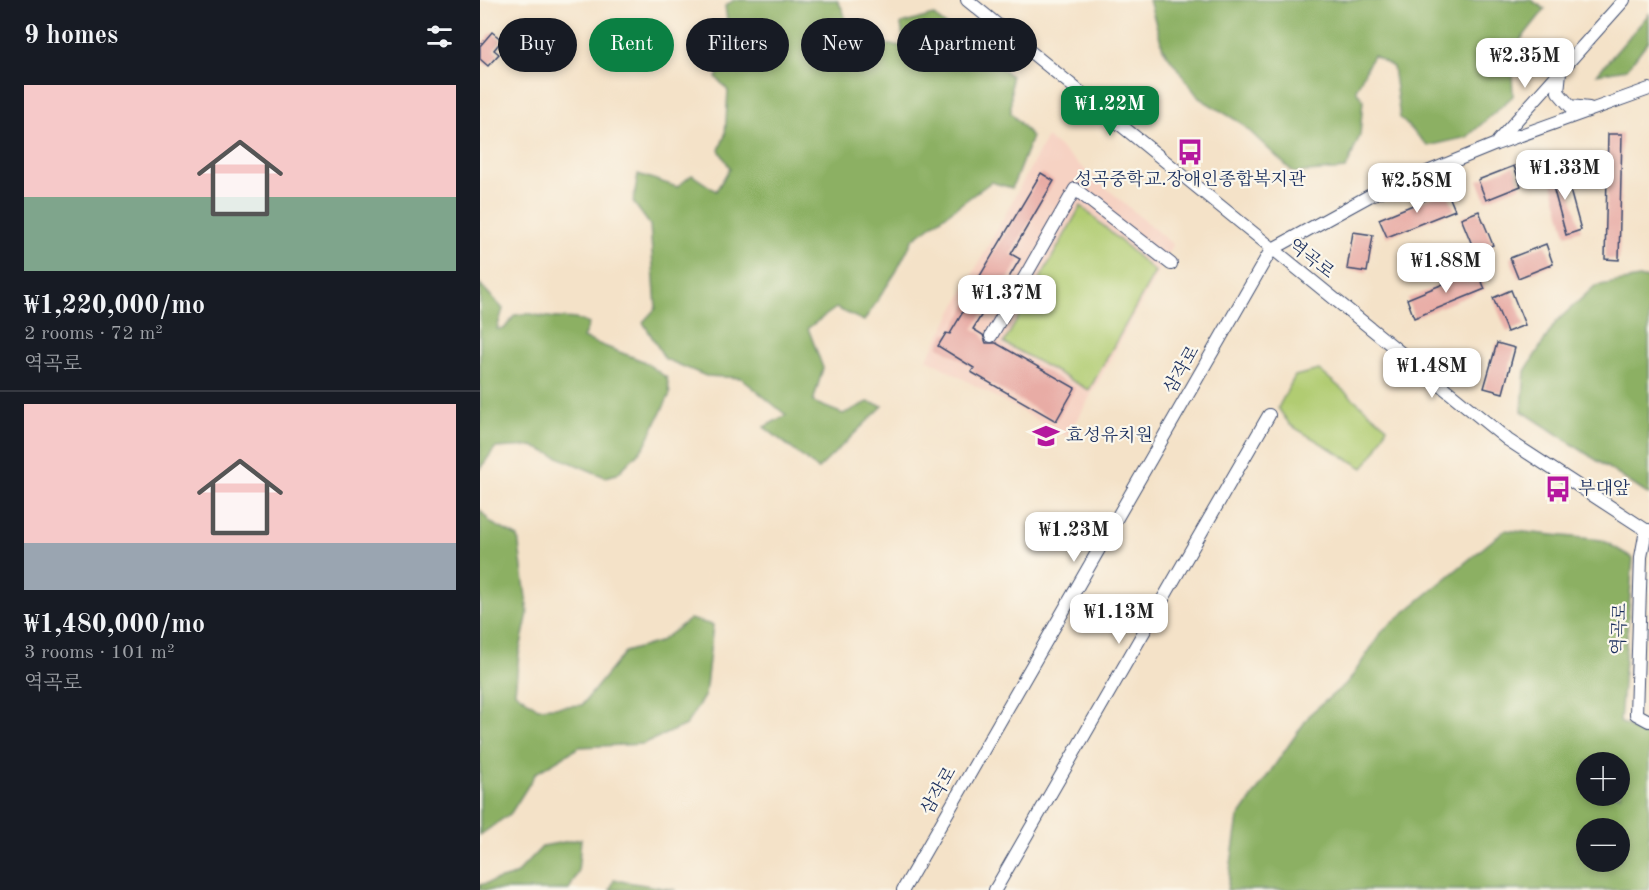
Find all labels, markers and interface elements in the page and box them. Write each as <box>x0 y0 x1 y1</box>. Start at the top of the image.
chip: Buy <box>498 18 577 72</box>
chip: Rent <box>589 18 674 72</box>
chip: Filters <box>686 18 789 72</box>
chip: New <box>801 18 885 72</box>
chip: Apartment <box>897 18 1037 72</box>
icon: filters <box>423 20 456 53</box>
text: 9 homes <box>24 23 118 49</box>
pin: ₩2.35M <box>1476 38 1574 89</box>
text: ₩2.35M <box>1490 47 1560 67</box>
pin: ₩1.22M <box>1061 86 1159 137</box>
text: ₩1.22M <box>1075 95 1145 115</box>
icon: home <box>186 124 294 232</box>
bus stop icon: 성곡중학교.장애인종합복지관 <box>1175 137 1205 167</box>
pin: ₩1.33M <box>1516 150 1614 201</box>
text: ₩1.33M <box>1530 159 1600 179</box>
pin: ₩2.58M <box>1368 163 1466 214</box>
place label: 성곡중학교.장애인종합복지관 <box>1074 169 1306 189</box>
text: ₩2.58M <box>1382 172 1452 192</box>
street label: 역곡로 <box>1285 235 1338 282</box>
pin: ₩1.88M <box>1397 243 1495 294</box>
text: ₩1.88M <box>1411 252 1481 272</box>
pin: ₩1.37M <box>958 275 1056 326</box>
text: ₩1.37M <box>972 284 1042 304</box>
text: ₩1,220,000/mo <box>24 293 205 319</box>
text: 2 rooms · 72 m² <box>24 324 163 344</box>
street label: 삼작로 <box>1160 342 1203 397</box>
pin: ₩1.48M <box>1383 348 1481 399</box>
text: 역곡로 <box>24 355 82 375</box>
text: ₩1.48M <box>1397 357 1467 377</box>
school or university icon: 효성유치원 <box>1031 421 1061 451</box>
place label: 효성유치원 <box>1066 426 1153 445</box>
icon: home <box>186 443 294 551</box>
bus stop icon: 부대앞 <box>1543 474 1573 504</box>
place label: 부대앞 <box>1578 479 1631 498</box>
pin: ₩1.23M <box>1025 512 1123 563</box>
text: ₩1.23M <box>1039 521 1109 541</box>
pin: ₩1.13M <box>1070 594 1168 645</box>
text: ₩1.13M <box>1084 603 1154 623</box>
street label: 역곡로 <box>1609 603 1630 655</box>
text: ₩1,480,000/mo <box>24 612 205 638</box>
text: 3 rooms · 101 m² <box>24 643 174 663</box>
text: 역곡로 <box>24 674 82 694</box>
map controls <box>1576 752 1630 872</box>
button: + <box>1576 752 1630 806</box>
street label: 삼작로 <box>917 763 960 818</box>
button: − <box>1576 818 1630 872</box>

